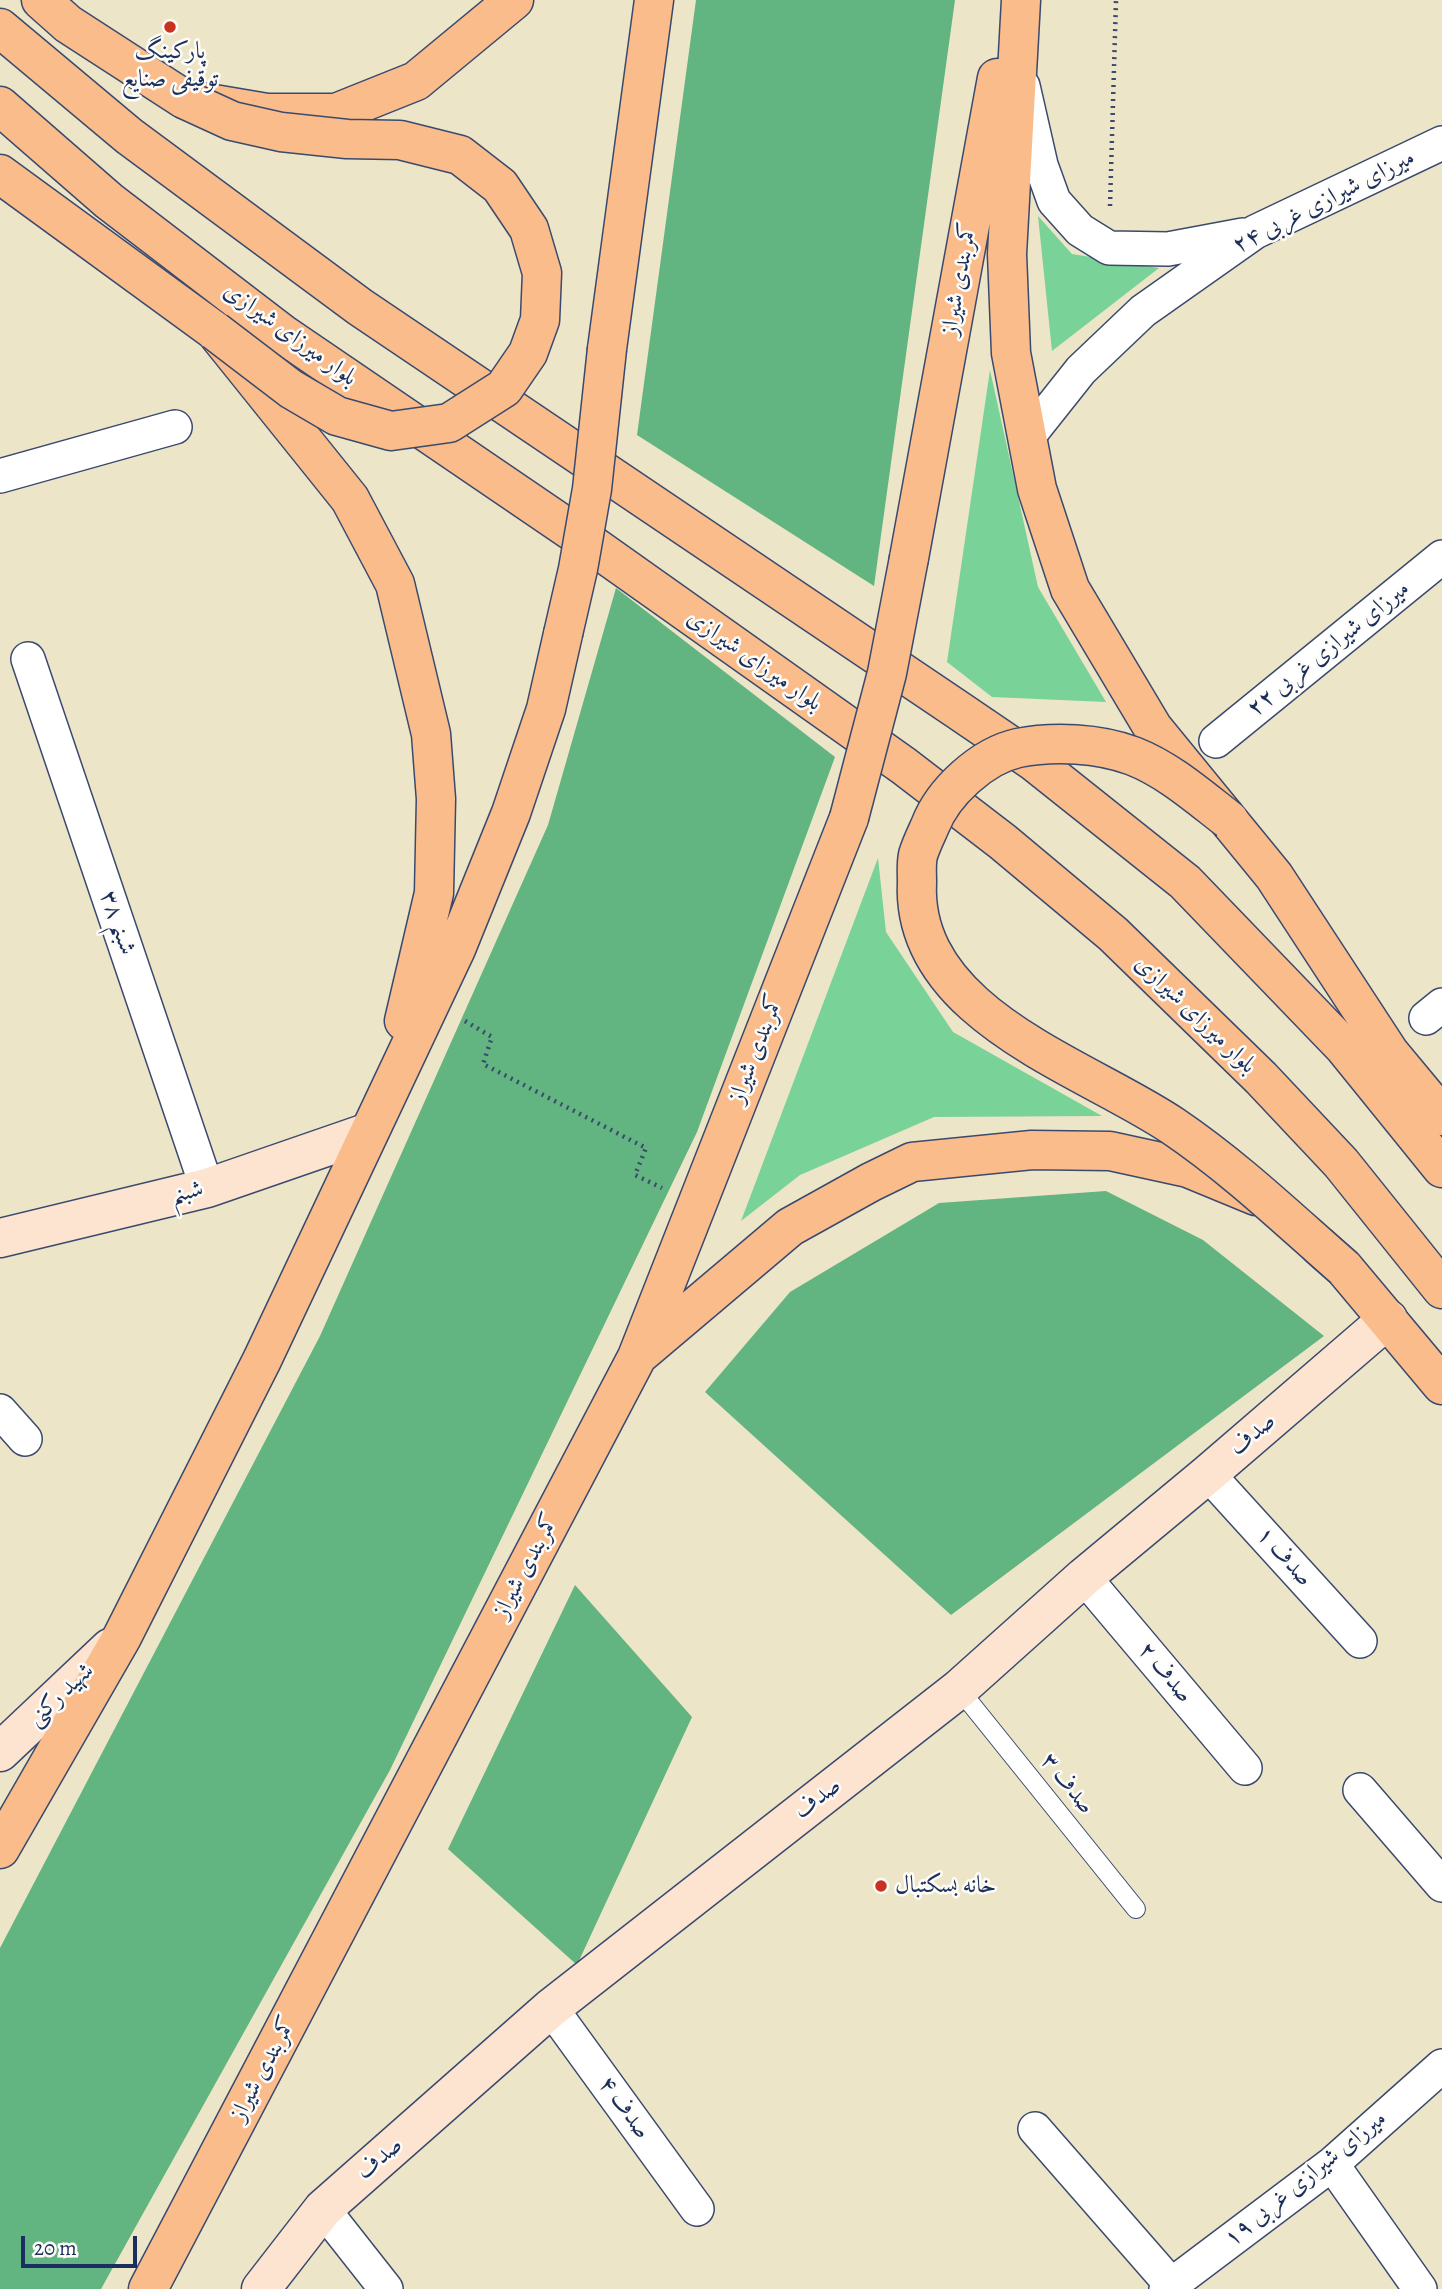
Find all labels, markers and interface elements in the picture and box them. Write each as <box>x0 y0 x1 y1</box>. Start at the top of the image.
marker: پارکینگ توقیفی صنایع <box>162 19 178 35</box>
place label: پارکینگ توقیفی صنایع <box>122 38 218 94</box>
street label: ۲۴ میرزای شیرازی غربی <box>1228 144 1420 260</box>
street label: کمربندی شیراز <box>936 220 984 338</box>
street label: بلوار میرزای شیرازی <box>218 277 362 393</box>
street label: ۲۲ میرزای شیرازی غربی <box>1242 575 1416 723</box>
street label: بلوار میرزای شیرازی <box>681 604 827 718</box>
street label: شبنم ۳۸ <box>93 887 141 959</box>
street label: بلوار میرزای شیرازی <box>1128 950 1262 1080</box>
street label: کمربندی شیراز <box>723 990 791 1108</box>
street label: شبنم <box>168 1175 206 1211</box>
street label: صدف <box>1224 1407 1282 1463</box>
street label: کمربندی شیراز <box>487 1509 567 1623</box>
street label: ۱ صدف <box>1250 1521 1318 1593</box>
street label: ۲ صدف <box>1131 1637 1199 1709</box>
street label: شهید رکنی <box>22 1657 100 1733</box>
street label: صدف ۳ <box>1034 1748 1100 1820</box>
street label: صدف <box>789 1772 847 1826</box>
place label: خانه بسکتبال <box>895 1872 996 1900</box>
marker: خانه بسکتبال <box>873 1878 889 1894</box>
street label: کمربندی شیراز <box>224 2012 304 2126</box>
street label: ۴ صدف <box>592 2071 656 2145</box>
street label: ۱۹ میرزای شیرازی غربی <box>1219 2105 1393 2253</box>
street label: صدف <box>351 2131 409 2187</box>
scale bar <box>24 2222 140 2266</box>
text: 20 m <box>34 2234 77 2262</box>

